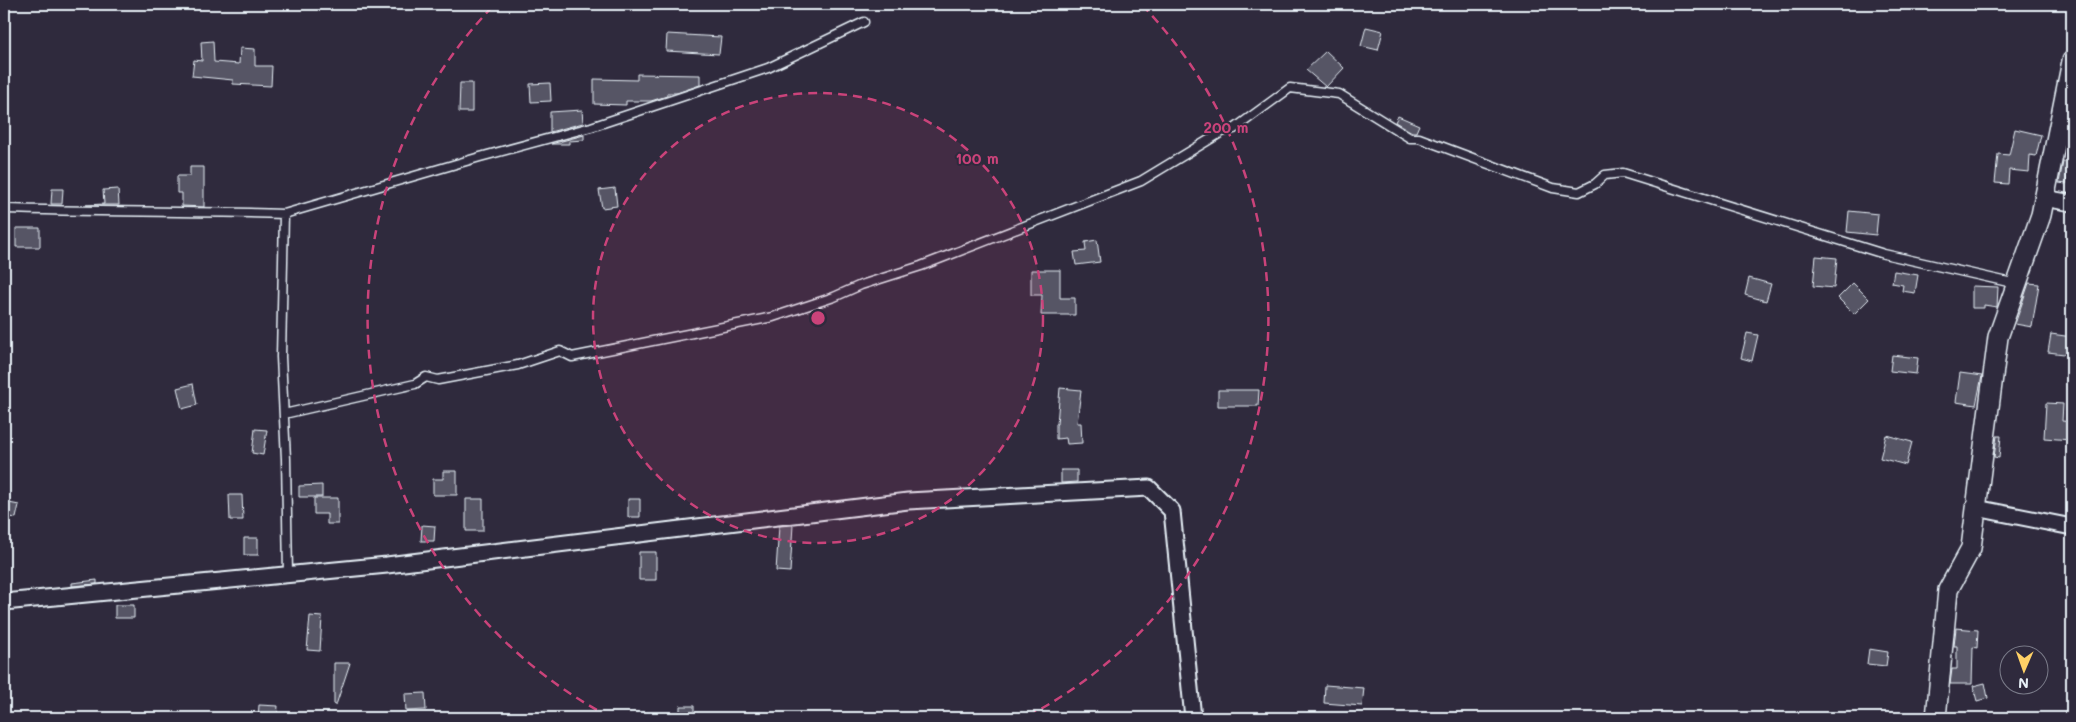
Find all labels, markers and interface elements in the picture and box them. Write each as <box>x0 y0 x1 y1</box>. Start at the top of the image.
text: 200 m <box>1204 117 1249 137</box>
text: 100 m <box>955 148 999 168</box>
centre of rings <box>809 309 827 327</box>
north arrow <box>1998 644 2048 694</box>
text: N <box>2018 674 2029 693</box>

